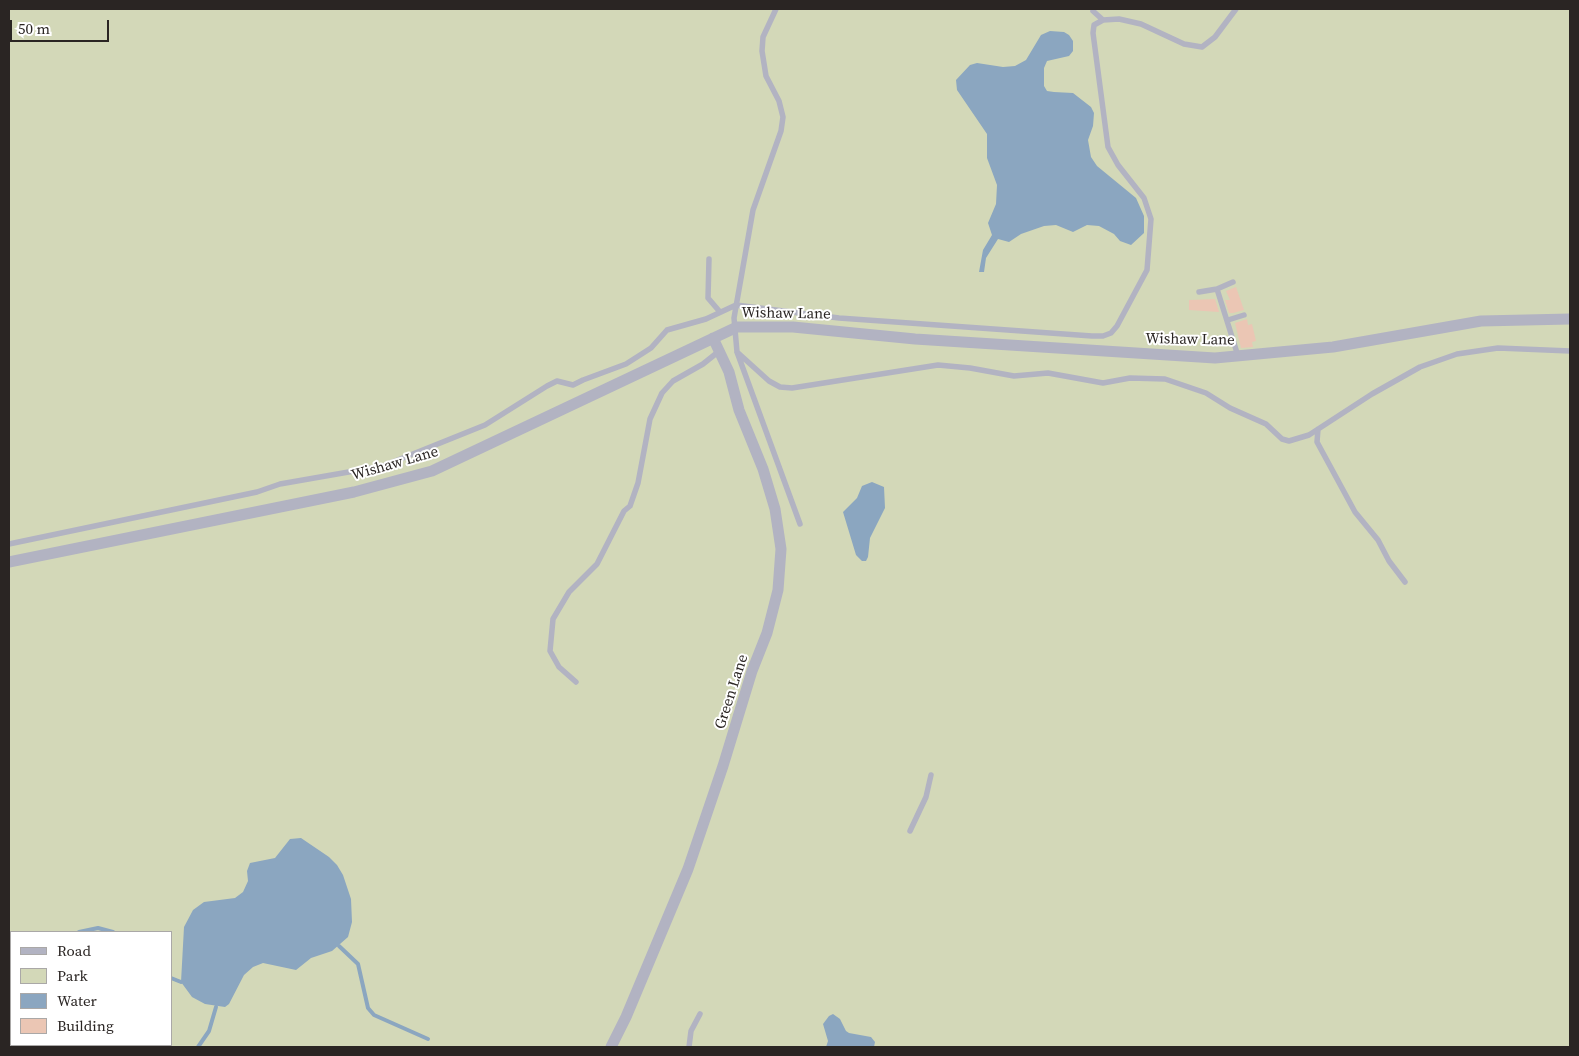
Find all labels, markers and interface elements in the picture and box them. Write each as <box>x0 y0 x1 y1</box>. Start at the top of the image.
scale bar <box>12 10 111 42</box>
text: 50 m <box>18 18 50 39</box>
street label: Wishaw Lane <box>741 304 831 324</box>
street label: Wishaw Lane <box>1145 330 1235 350</box>
street label: Wishaw Lane <box>350 443 440 485</box>
street label: Green Lane <box>711 652 753 732</box>
legend <box>10 931 172 1046</box>
text: Road <box>57 940 91 961</box>
text: Park <box>57 965 88 986</box>
text: Water <box>57 990 97 1011</box>
text: Building <box>57 1015 114 1036</box>

